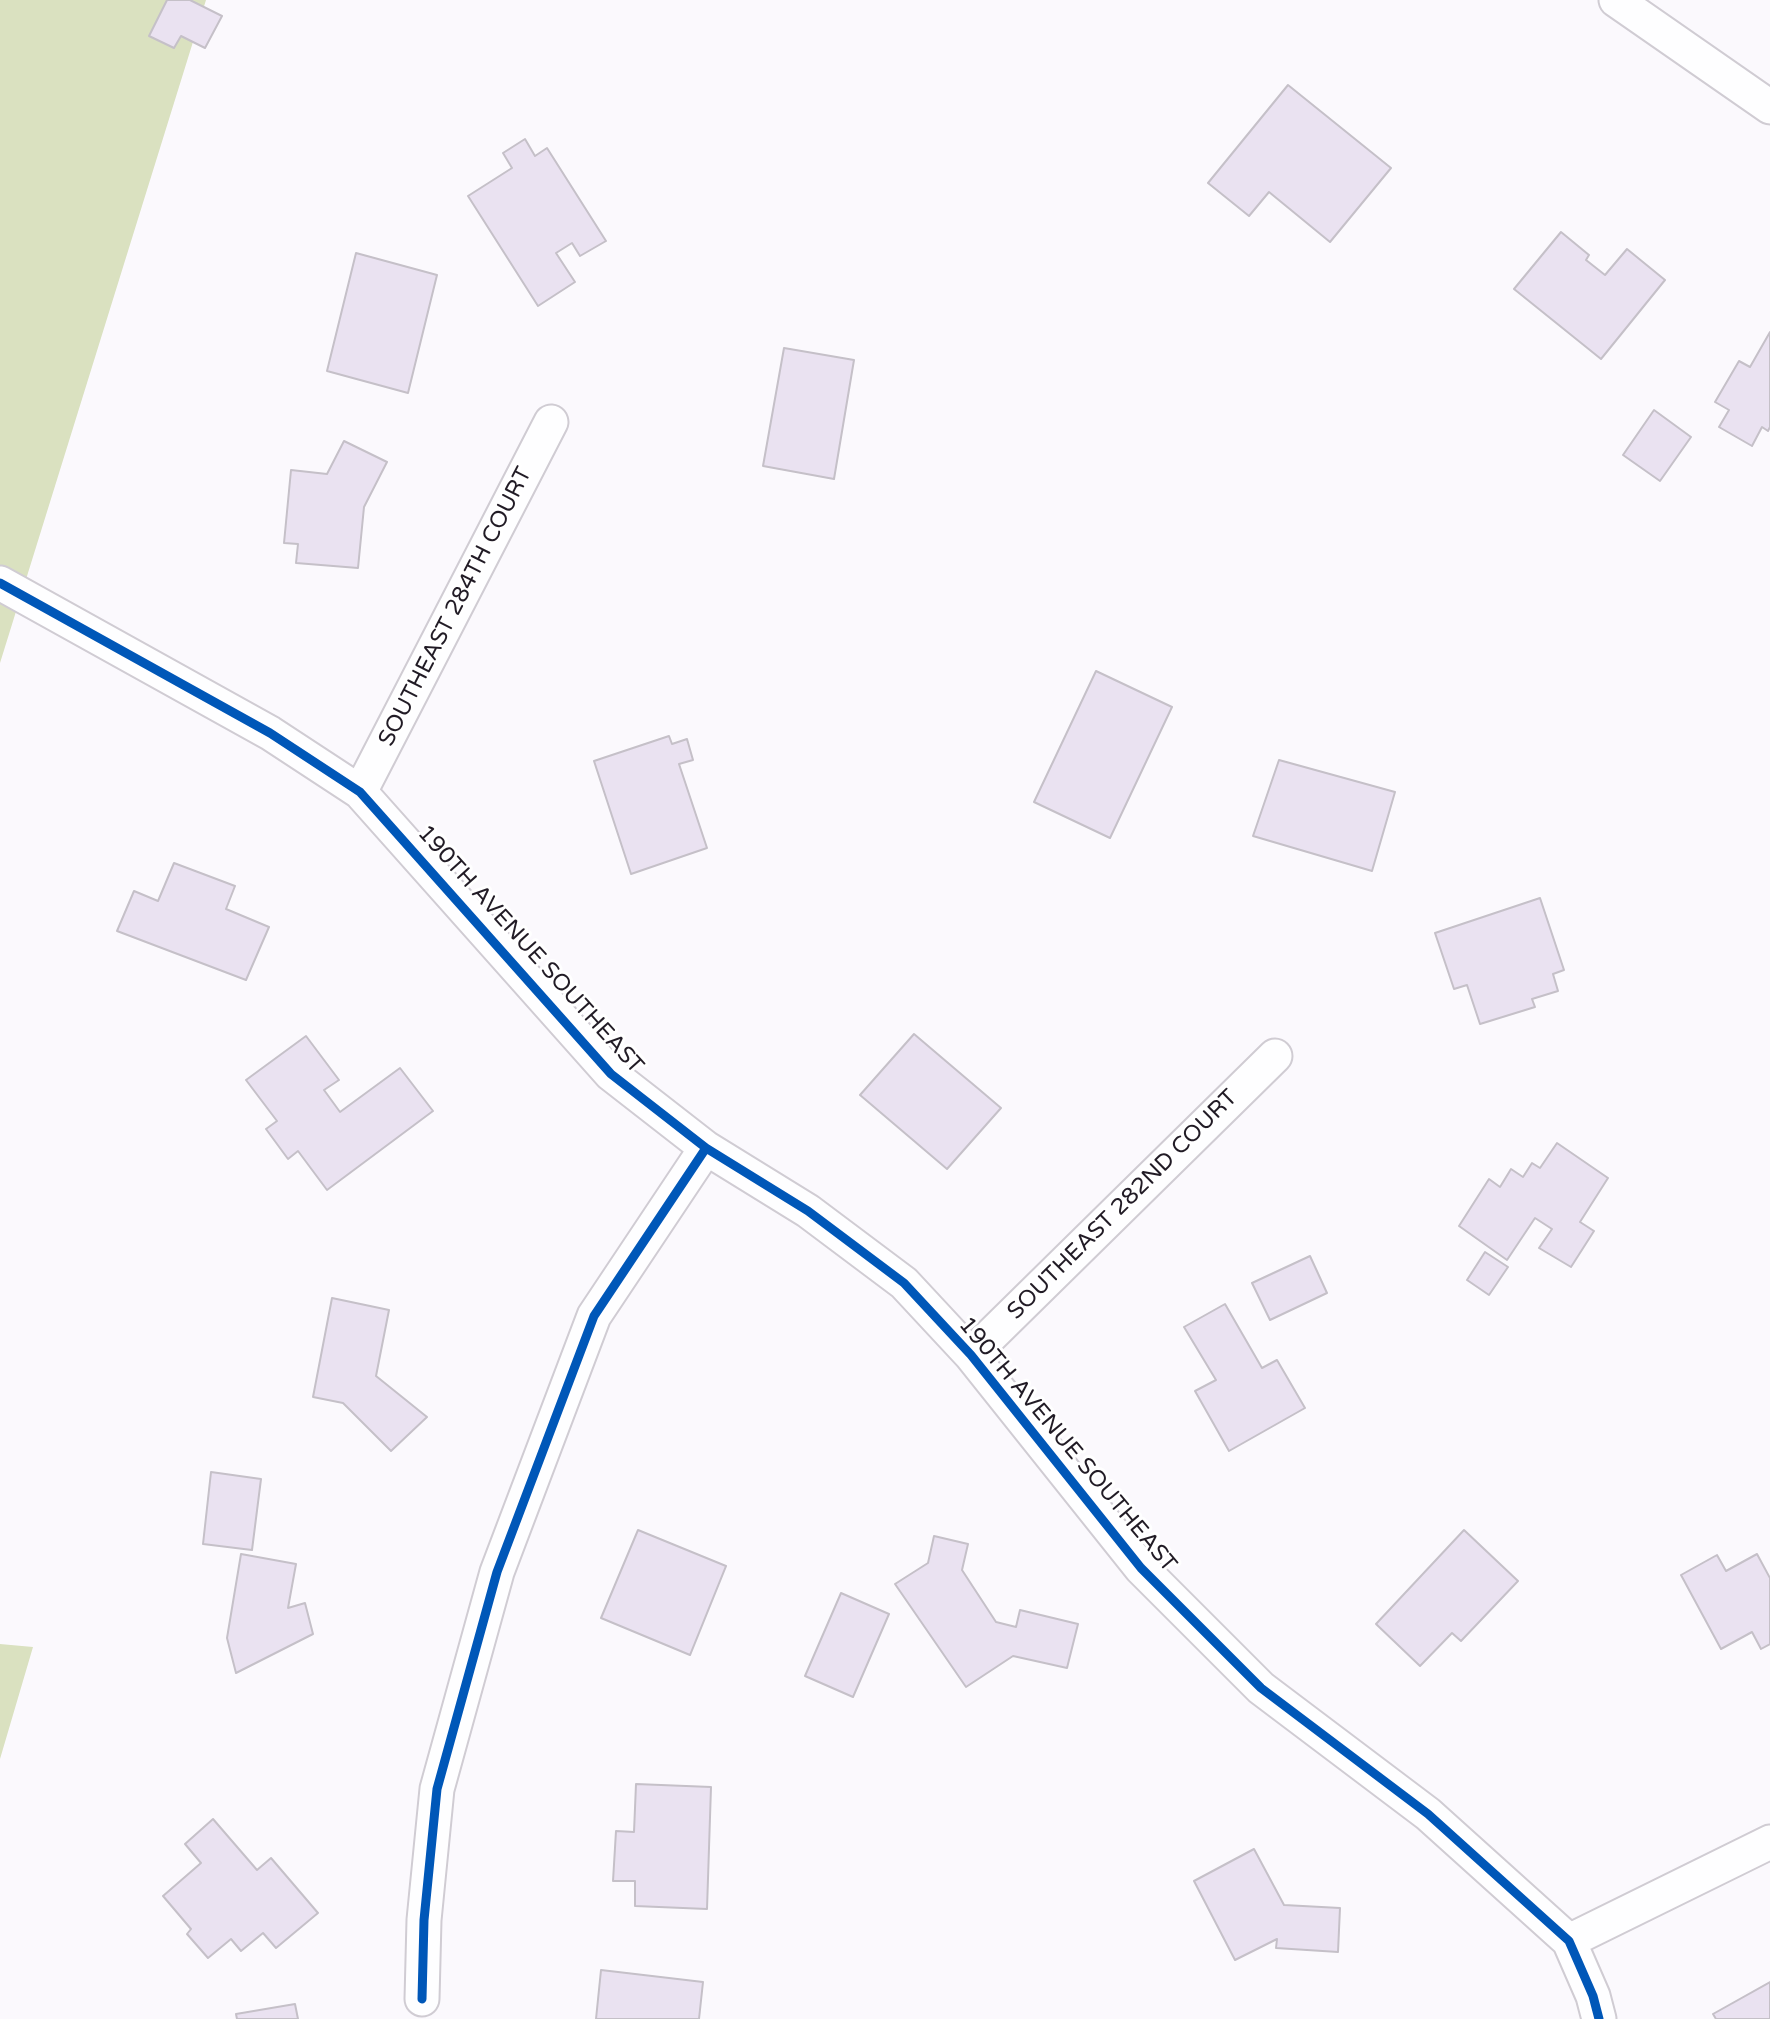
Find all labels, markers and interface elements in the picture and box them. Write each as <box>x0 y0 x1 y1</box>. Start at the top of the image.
street label: SOUTHEAST 284TH COURT <box>373 463 539 751</box>
street label: 190TH AVENUE SOUTHEAST <box>411 820 649 1080</box>
street label: SOUTHEAST 282ND COURT <box>1002 1084 1244 1326</box>
street label: 190TH AVENUE SOUTHEAST <box>952 1312 1182 1578</box>

